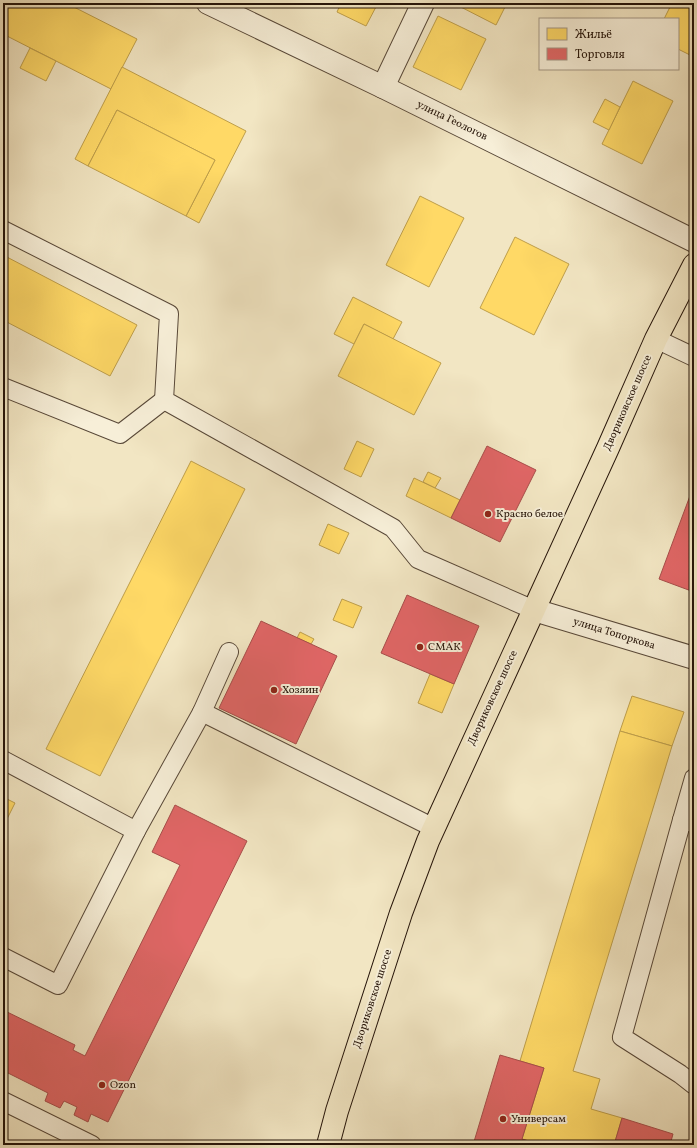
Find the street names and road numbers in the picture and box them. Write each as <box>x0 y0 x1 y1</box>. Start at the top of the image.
street label: улица Геологов <box>414 97 490 145</box>
street label: Двориковское шоссе <box>600 353 656 453</box>
street label: улица Топоркова <box>571 614 657 654</box>
street label: Двориковское шоссе <box>464 648 522 748</box>
street label: Двориковское шоссе <box>350 947 396 1051</box>

